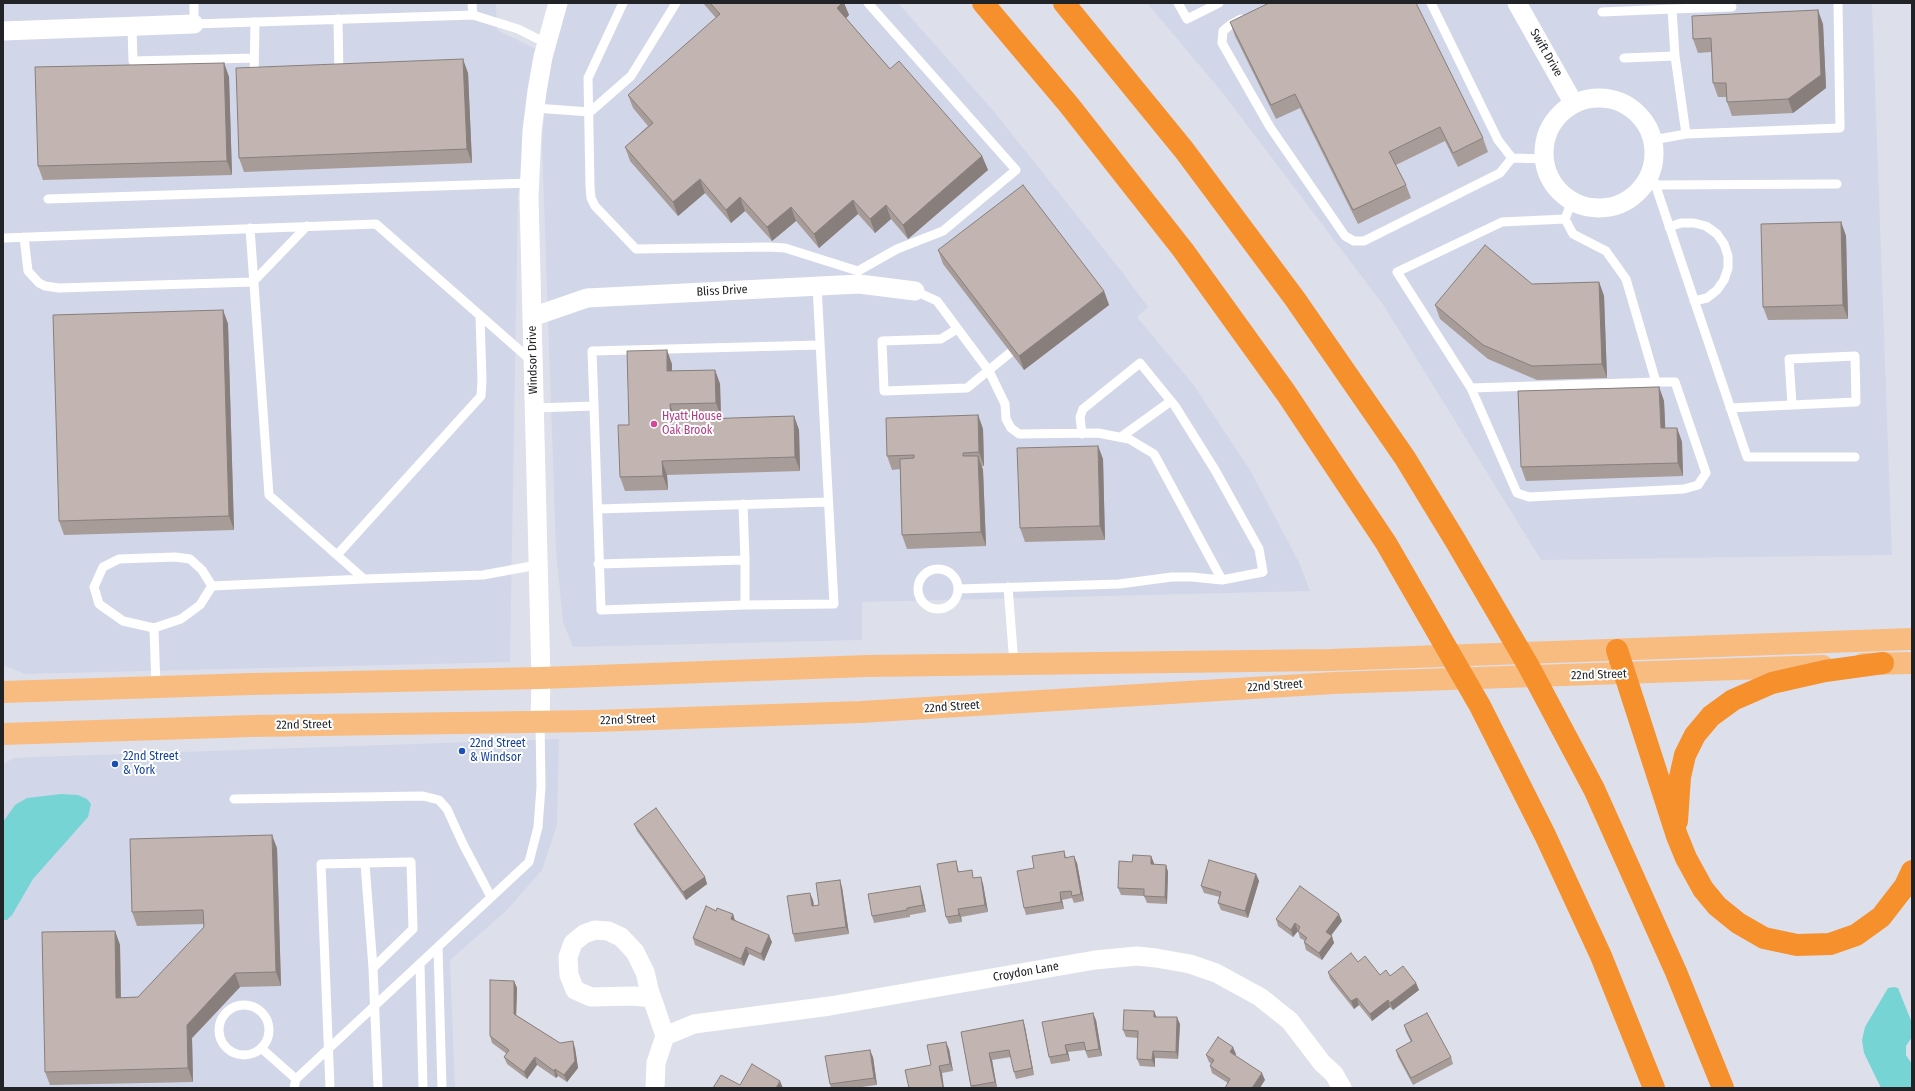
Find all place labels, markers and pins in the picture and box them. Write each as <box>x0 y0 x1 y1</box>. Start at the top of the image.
place label: Hyatt House Oak Brook <box>662 410 722 438</box>
marker: Hyatt House Oak Brook <box>649 419 659 429</box>
place label: 22nd Street & Windsor <box>470 737 526 765</box>
marker: 22nd Street & Windsor <box>457 746 467 756</box>
place label: 22nd Street & York <box>123 750 179 778</box>
marker: 22nd Street & York <box>110 759 120 769</box>

